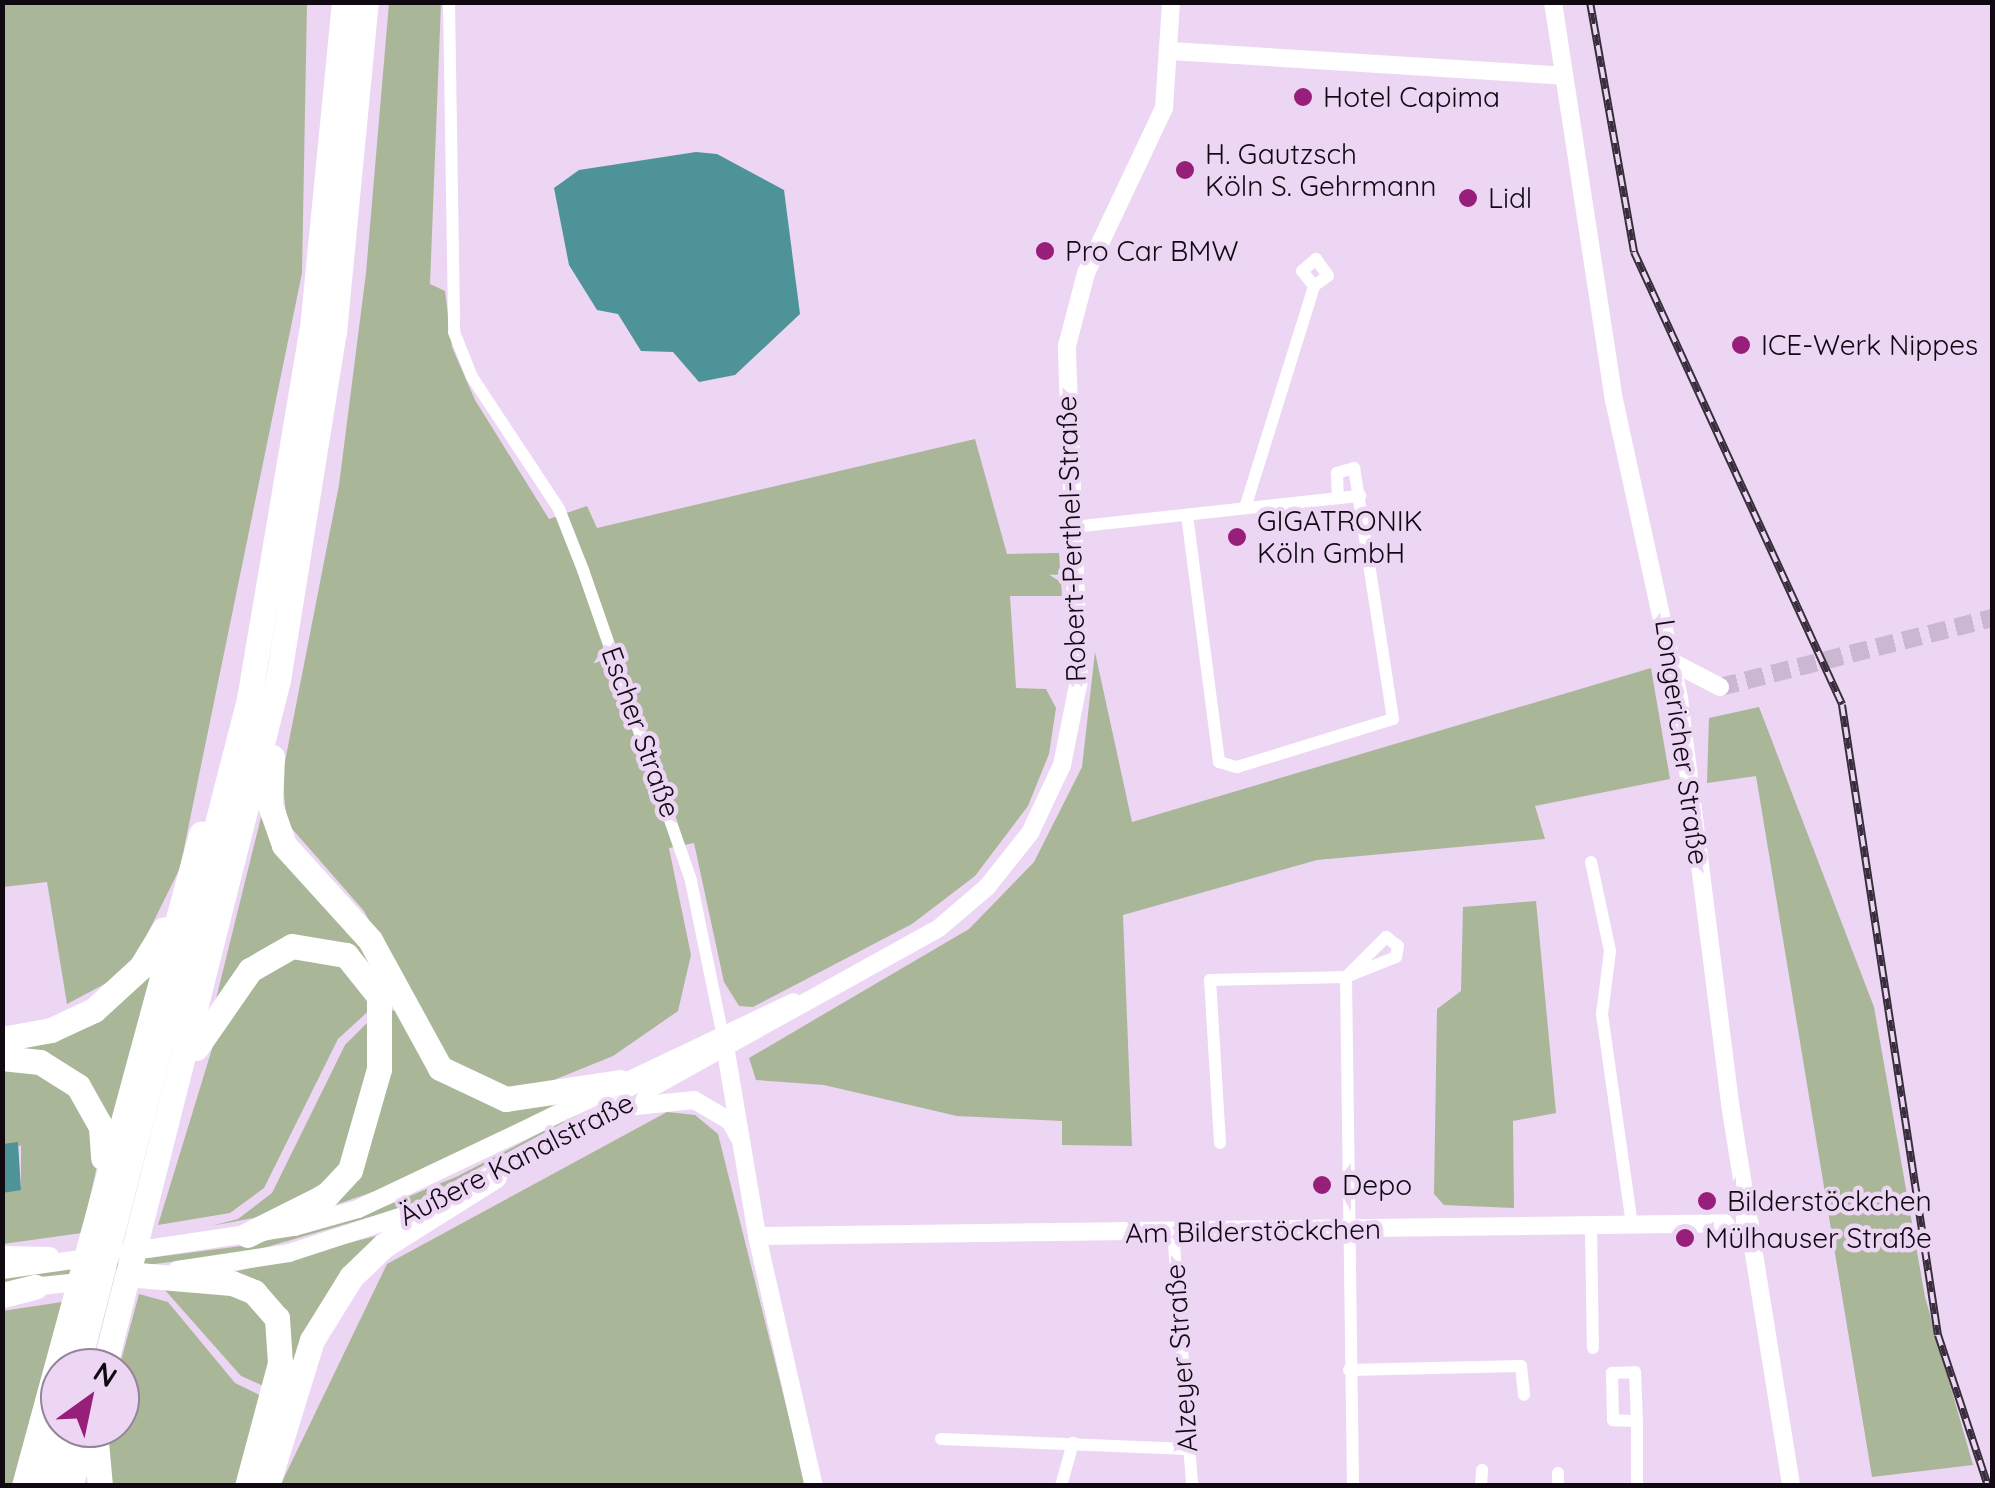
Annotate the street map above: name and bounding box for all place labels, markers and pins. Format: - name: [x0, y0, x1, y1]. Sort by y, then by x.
- place label: Hotel Capima: [1323, 80, 1500, 114]
- marker: Hotel Capima: [1292, 86, 1314, 108]
- place label: H. Gautzsch Köln S. Gehrmann: [1205, 137, 1436, 203]
- marker: H. Gautzsch Köln S. Gehrmann: [1174, 159, 1196, 181]
- place label: Lidl: [1488, 181, 1532, 215]
- marker: Lidl: [1457, 187, 1479, 209]
- place label: Pro Car BMW: [1065, 234, 1239, 268]
- marker: Pro Car BMW: [1034, 240, 1056, 262]
- place label: ICE-Werk Nippes: [1761, 328, 1978, 362]
- marker: ICE-Werk Nippes: [1730, 334, 1752, 356]
- place label: GIGATRONIK Köln GmbH: [1257, 504, 1423, 570]
- marker: GIGATRONIK Köln GmbH: [1226, 526, 1248, 548]
- place label: Depo: [1342, 1168, 1412, 1202]
- marker: Depo: [1311, 1174, 1333, 1196]
- place label: Bilderstöckchen: [1727, 1184, 1932, 1218]
- marker: Bilderstöckchen: [1696, 1190, 1718, 1212]
- place label: Mülhauser Straße: [1705, 1221, 1932, 1255]
- marker: Mülhauser Straße: [1674, 1227, 1696, 1249]

